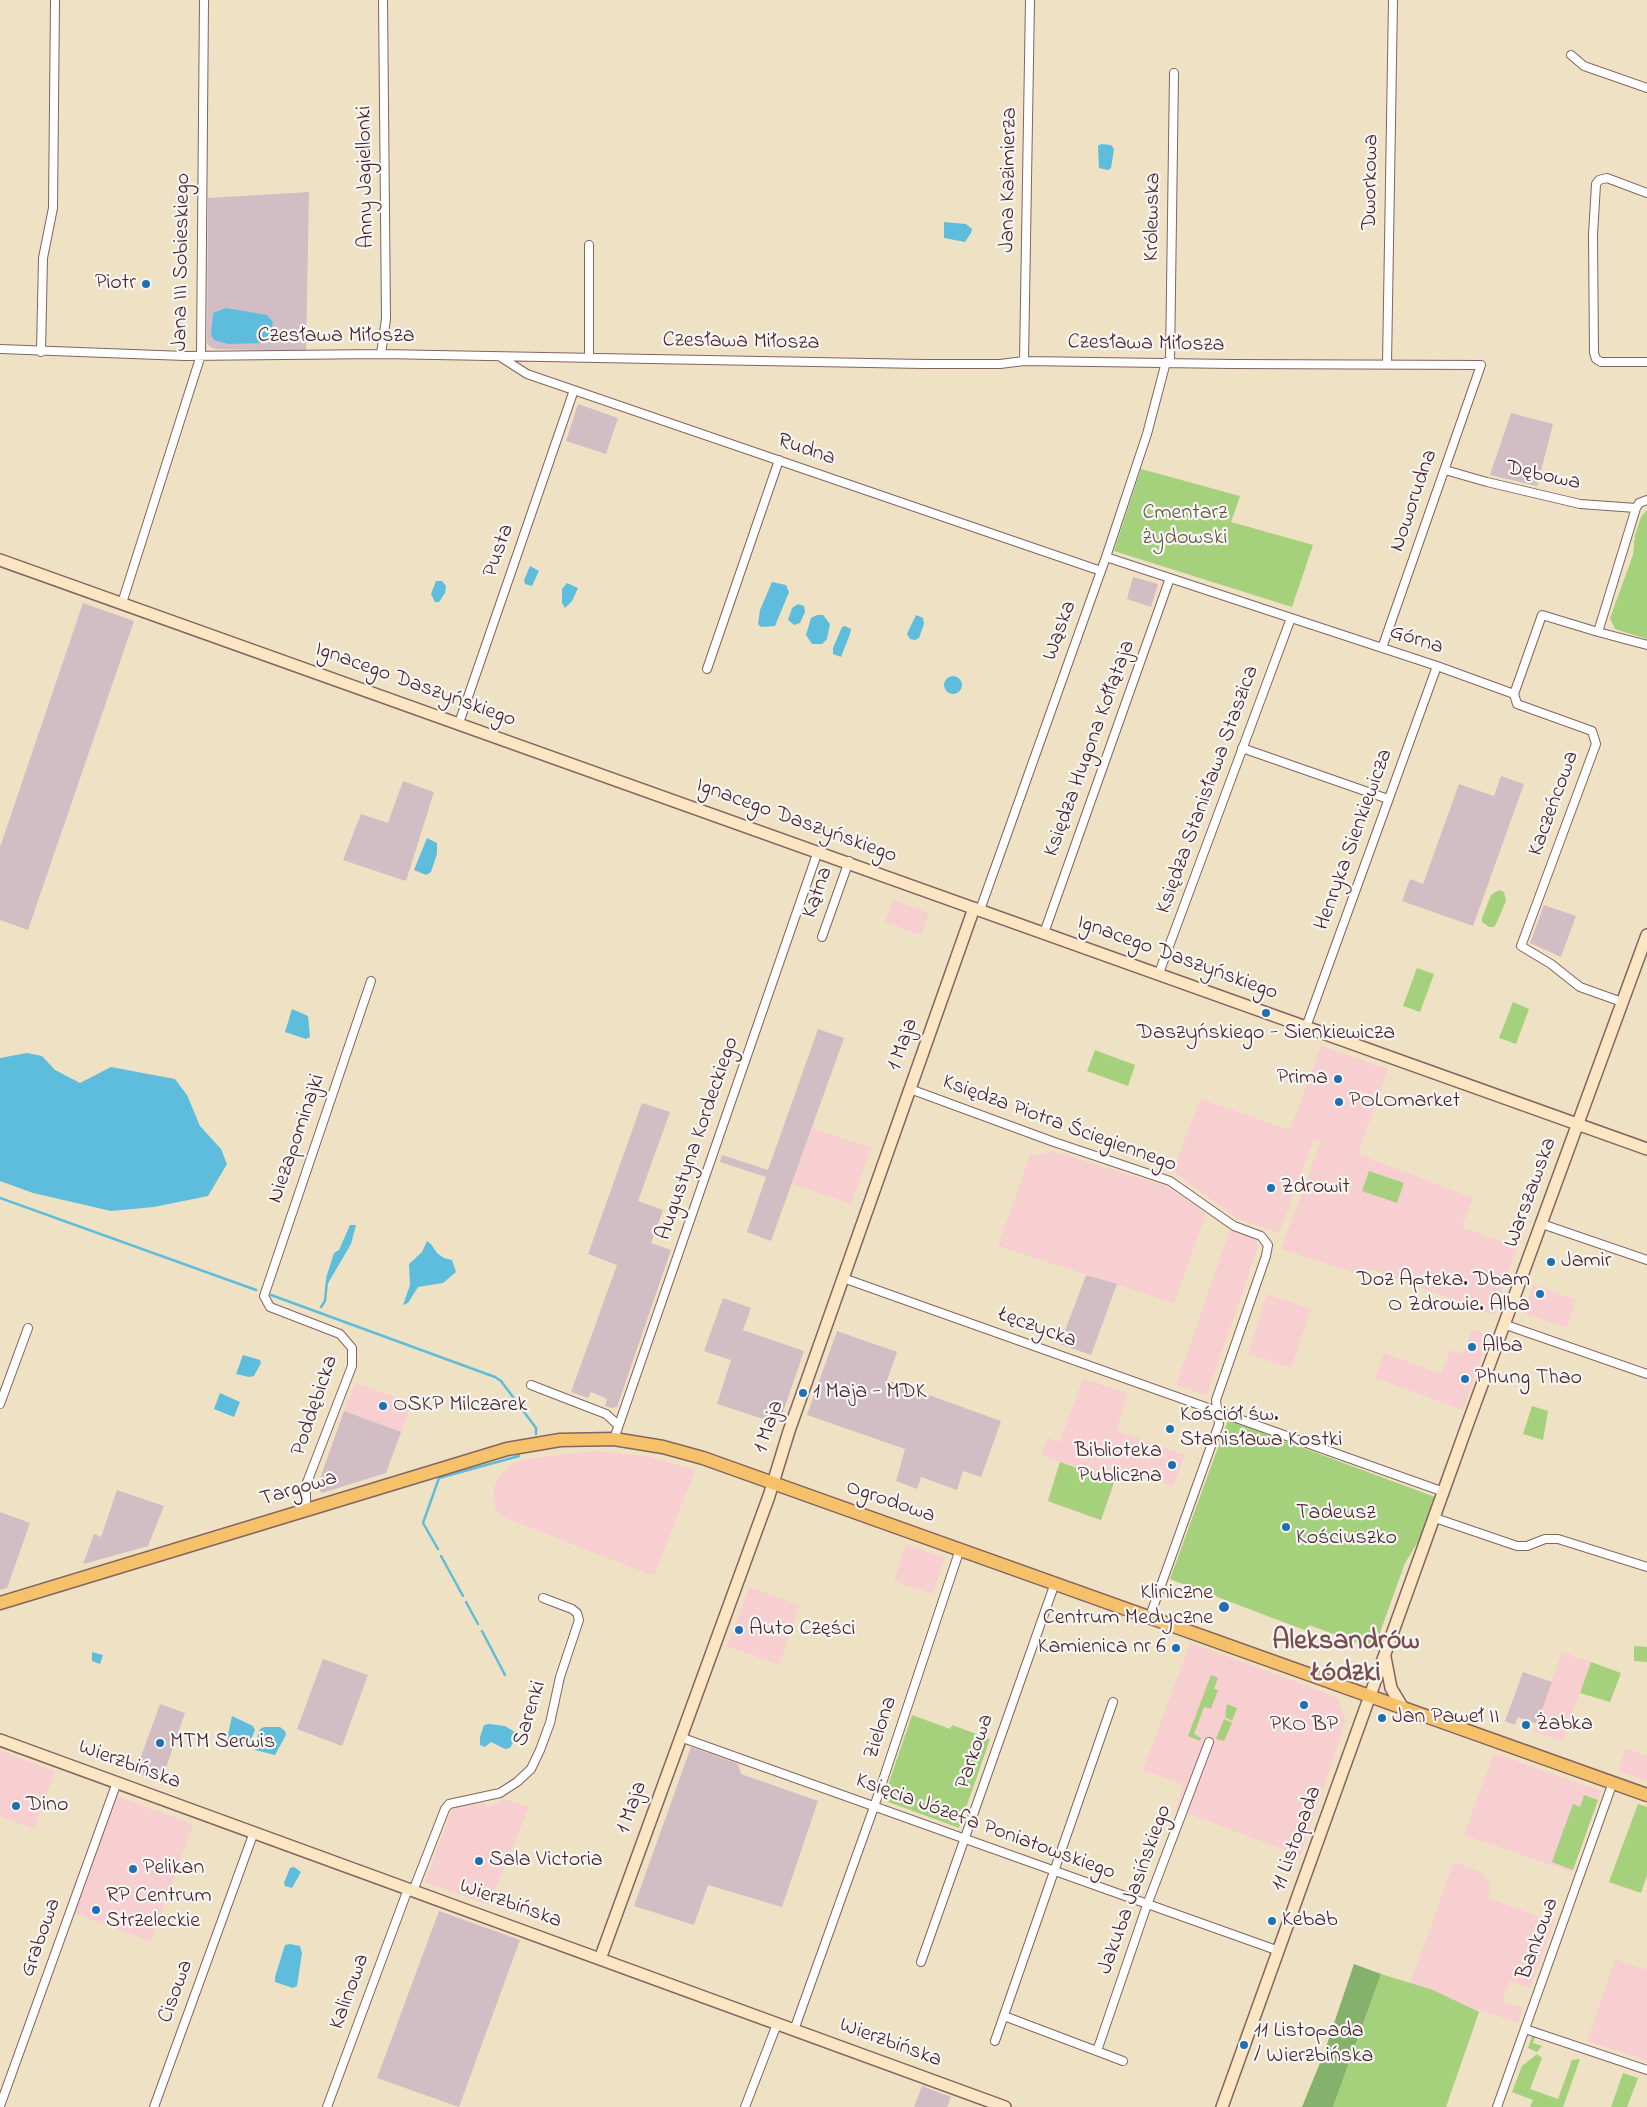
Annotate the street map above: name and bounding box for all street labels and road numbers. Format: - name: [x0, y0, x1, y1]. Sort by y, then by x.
- street label: Anny Jagiellonki: [353, 105, 381, 249]
- street label: Jana Kazimierza: [996, 107, 1024, 253]
- street label: Dworkowa: [1358, 134, 1386, 230]
- street label: Królewska: [1140, 172, 1168, 262]
- street label: Jana III Sobieskiego: [168, 173, 198, 351]
- street label: Czesława Miłosza: [257, 324, 415, 350]
- street label: Czesława Miłosza: [662, 328, 820, 358]
- street label: Czesława Miłosza: [1067, 330, 1225, 360]
- street label: Rudna: [773, 429, 839, 473]
- street label: Noworudna: [1385, 446, 1445, 556]
- street label: Dębowa: [1503, 456, 1583, 498]
- street label: Pusta: [479, 521, 521, 581]
- street label: Wąska: [1038, 598, 1084, 664]
- street label: Górna: [1386, 620, 1446, 662]
- street label: Ignacego Daszyńskiego: [311, 637, 519, 735]
- street label: Księdza Hugona Kołłątaja: [1040, 637, 1142, 861]
- street label: Księdza Stanisława Staszica: [1152, 662, 1266, 918]
- street label: Henryka Sienkiewicza: [1310, 746, 1400, 934]
- street label: Kaczeńcowa: [1524, 748, 1586, 860]
- street label: Ignacego Daszyńskiego: [692, 773, 900, 871]
- street label: Kątna: [798, 864, 840, 922]
- street label: Ignacego Daszyńskiego: [1073, 910, 1281, 1008]
- street label: 1 Maja: [882, 1015, 926, 1075]
- street label: Augustyna Kordeckiego: [652, 1034, 746, 1244]
- street label: Księdza Piotra Ściegiennego: [938, 1070, 1180, 1180]
- street label: Niezapominajki: [264, 1071, 332, 1207]
- street label: Warszawska: [1500, 1134, 1564, 1252]
- street label: Łęczycka: [994, 1303, 1080, 1355]
- street label: Poddębicka: [287, 1352, 345, 1460]
- street label: 1 Maja: [749, 1397, 791, 1457]
- street label: Targowa: [257, 1466, 341, 1514]
- street label: Ogrodowa: [842, 1475, 938, 1531]
- street label: Sarenki: [509, 1678, 553, 1750]
- street label: Zielona: [860, 1693, 904, 1763]
- street label: Parkowa: [951, 1711, 1001, 1793]
- street label: Wierzbińska: [74, 1735, 184, 1797]
- street label: Księcia Józefa Poniatowskiego: [852, 1769, 1118, 1887]
- street label: 1 Maja: [611, 1778, 655, 1838]
- street label: 11 Listopada: [1267, 1783, 1329, 1895]
- street label: Jakuba Jasińskiego: [1093, 1802, 1179, 1978]
- street label: Wierzbińska: [455, 1874, 565, 1936]
- street label: Grabowa: [16, 1895, 68, 1981]
- street label: Bankowa: [1512, 1895, 1566, 1983]
- street label: Kalinowa: [325, 1950, 377, 2034]
- street label: Cisowa: [153, 1957, 201, 2027]
- street label: Wierzbińska: [835, 2013, 945, 2075]

